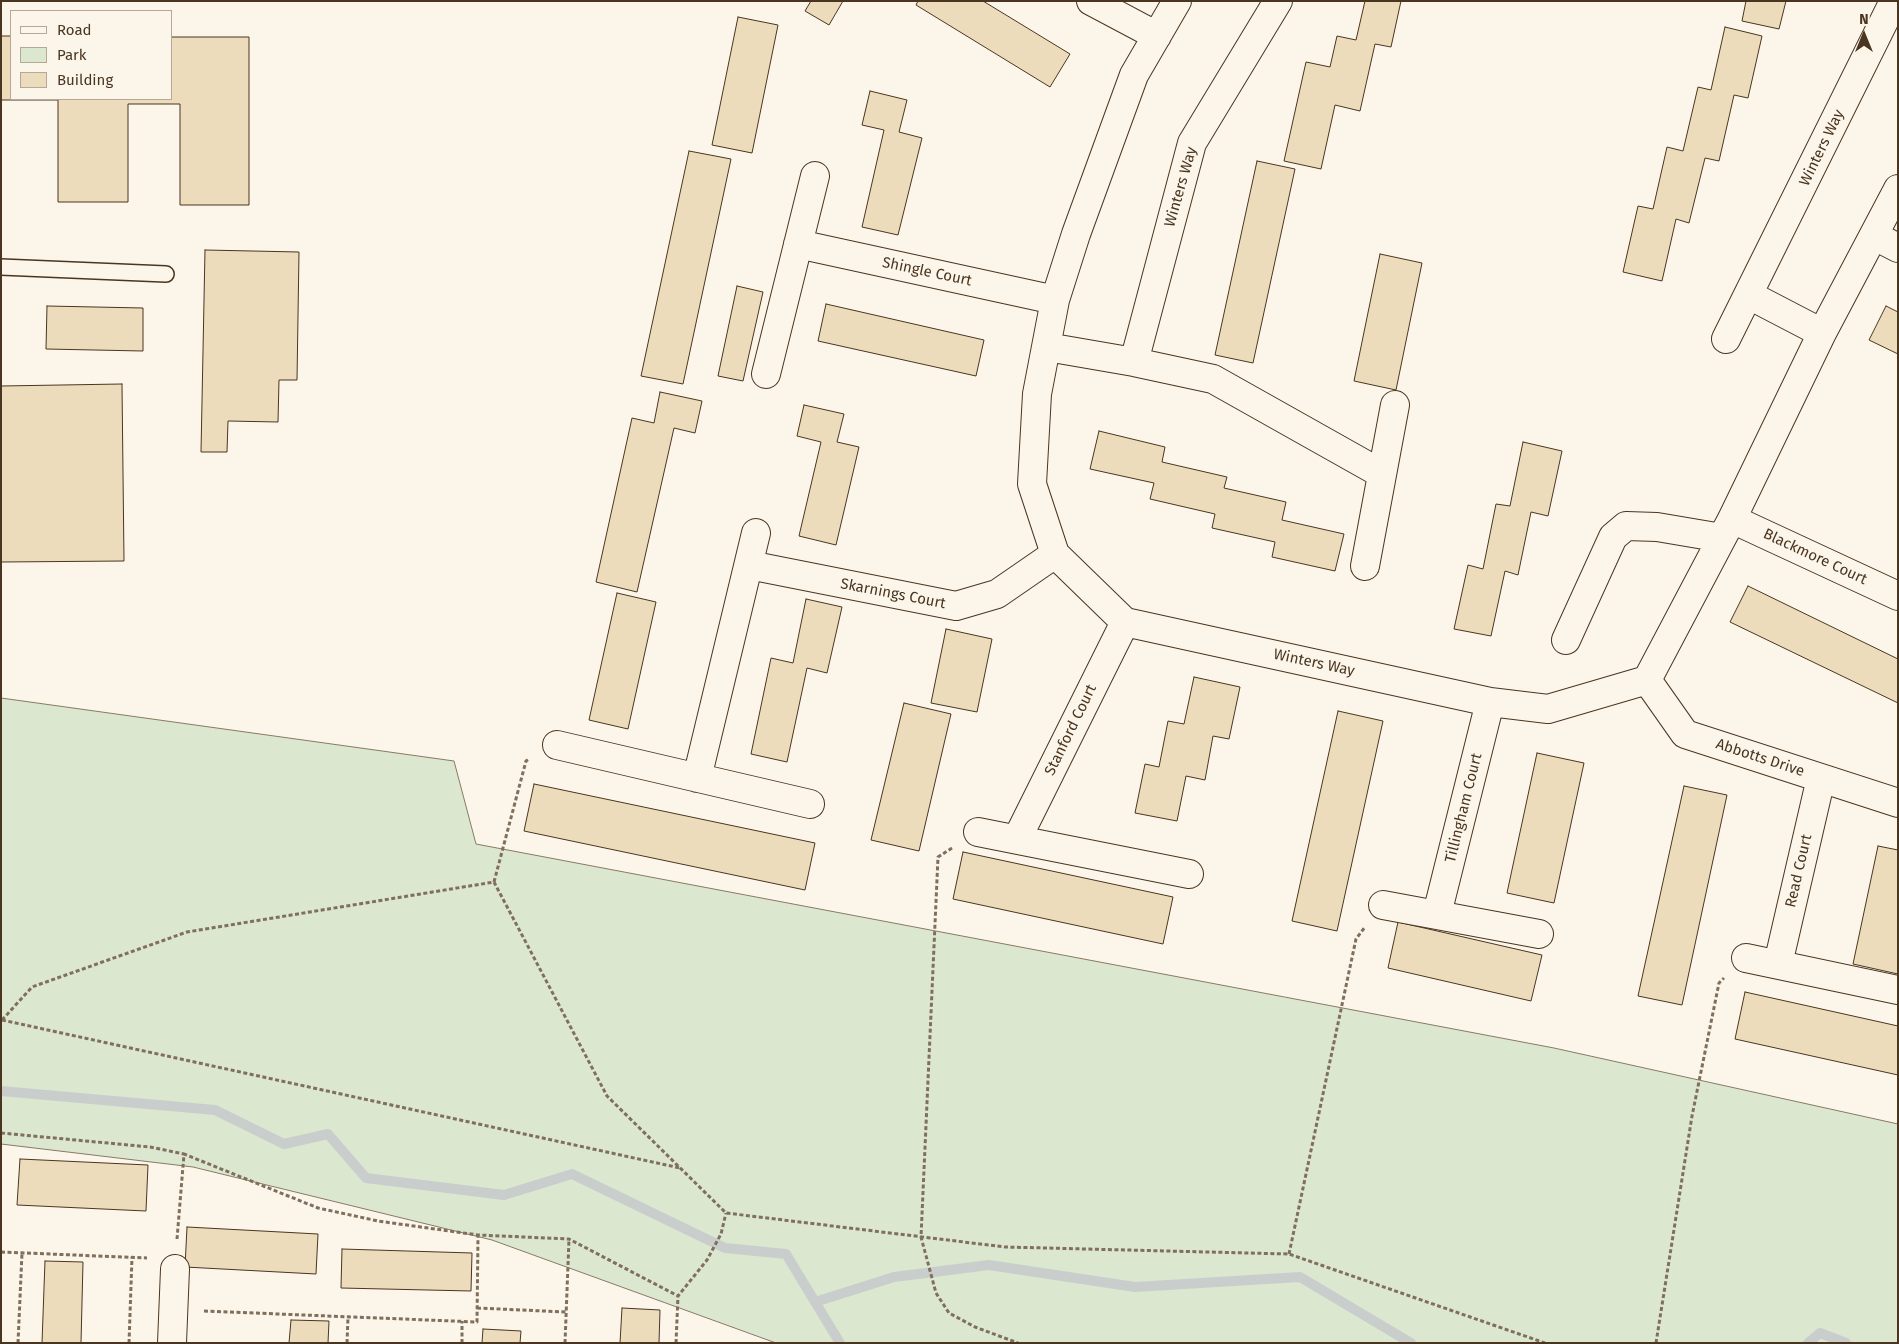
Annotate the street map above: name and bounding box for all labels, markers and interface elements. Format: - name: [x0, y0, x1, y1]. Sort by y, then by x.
- legend: [10, 10, 172, 100]
- north arrow: [1839, 10, 1889, 60]
- text: N: [1859, 11, 1869, 28]
- text: Road: [57, 21, 92, 39]
- text: Park: [57, 46, 87, 64]
- text: Building: [57, 71, 113, 89]
- street label: Winters Way: [1796, 107, 1848, 189]
- street label: Winters Way: [1161, 145, 1201, 229]
- street label: Shingle Court: [881, 254, 973, 290]
- street label: Blackmore Court: [1760, 525, 1870, 589]
- street label: Skarnings Court: [839, 575, 947, 613]
- street label: Winters Way: [1272, 646, 1356, 680]
- street label: Stanford Court: [1041, 681, 1101, 779]
- street label: Abbotts Drive: [1713, 735, 1807, 781]
- street label: Tillingham Court: [1442, 751, 1486, 865]
- street label: Read Court: [1782, 833, 1816, 909]

